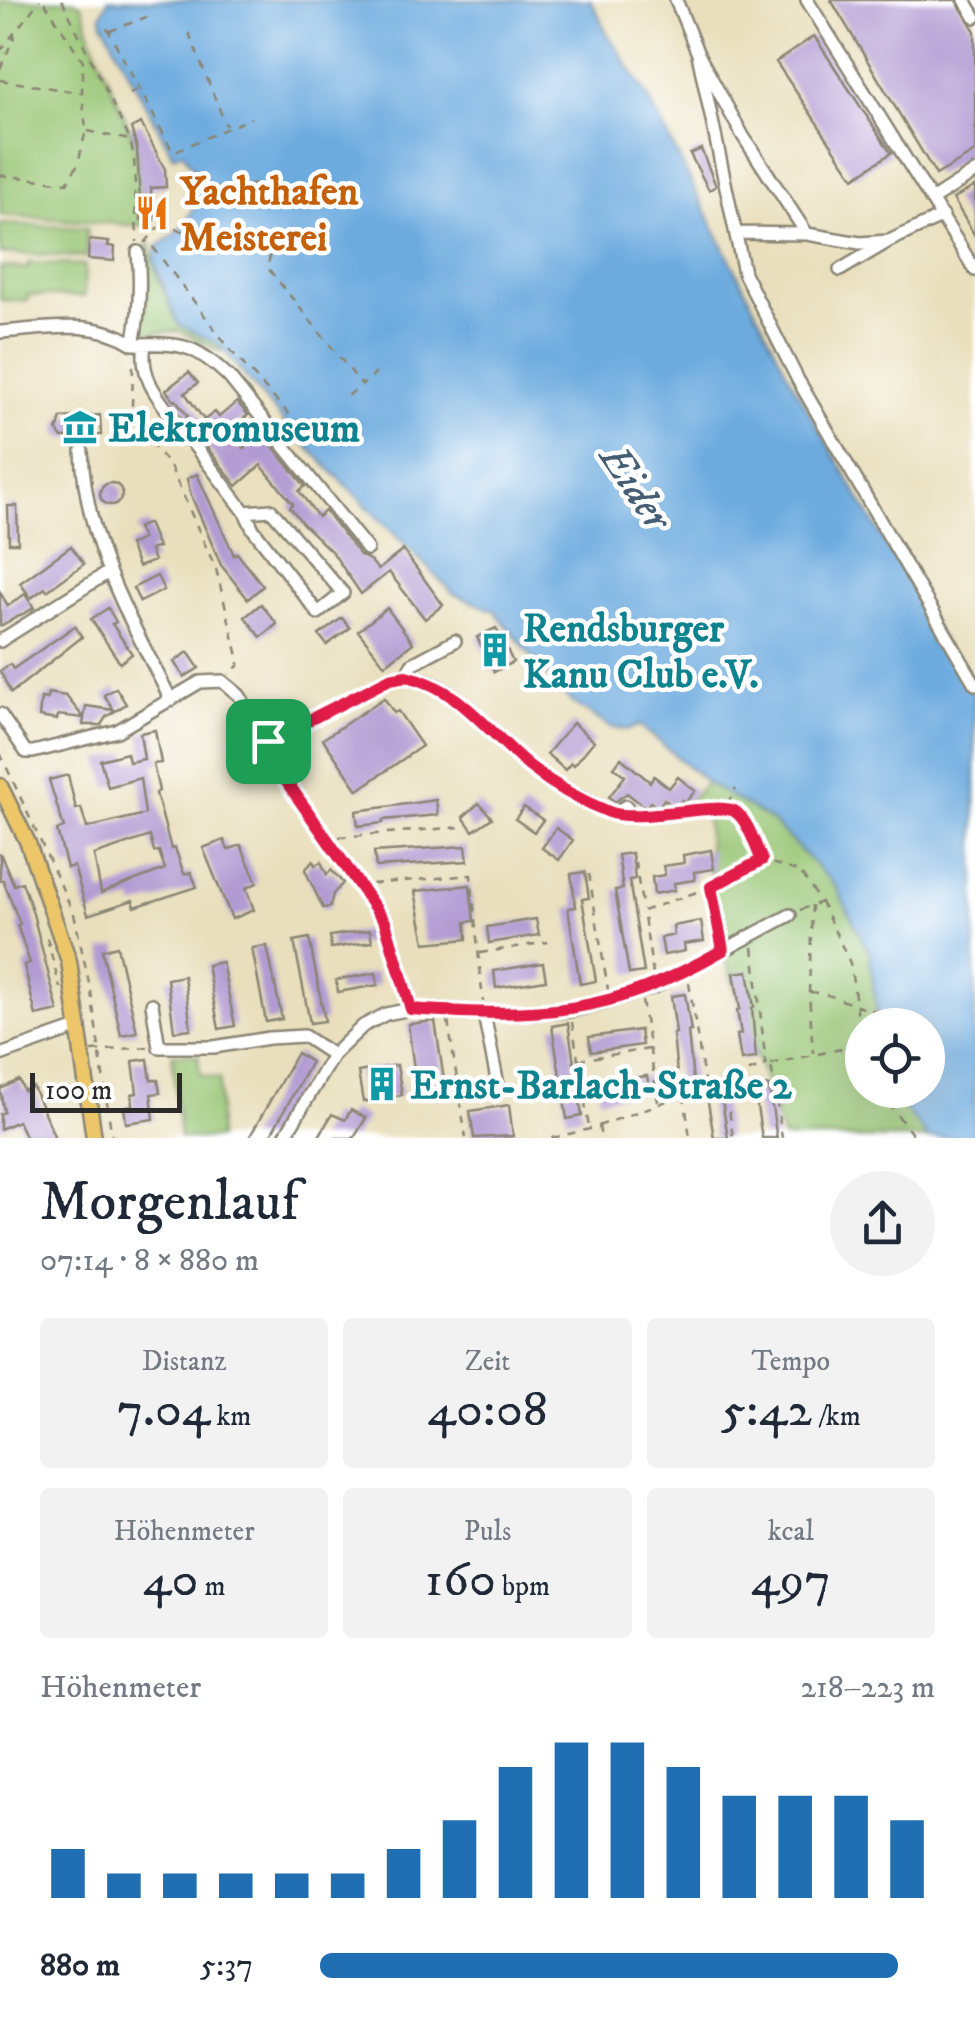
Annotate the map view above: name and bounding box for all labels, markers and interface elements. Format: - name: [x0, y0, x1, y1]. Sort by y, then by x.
- place label: Yachthafen Meisterei: [179, 168, 359, 264]
- restaurant icon: Yachthafen Meisterei: [133, 194, 171, 232]
- place label: Elektromuseum: [108, 405, 360, 455]
- museum icon: Elektromuseum: [61, 408, 99, 446]
- water label: Eider: [586, 433, 684, 543]
- place label: Rendsburger Kanu Club e.V.: [523, 605, 759, 701]
- building icon: Rendsburger Kanu Club e.V.: [476, 631, 514, 669]
- pin: [226, 699, 311, 784]
- icon: arrive: [241, 714, 296, 769]
- map controls: [845, 1008, 945, 1108]
- button: locate: [845, 1008, 945, 1108]
- place label: Ernst-Barlach-Straße 2: [410, 1062, 792, 1112]
- building icon: Ernst-Barlach-Straße 2: [363, 1065, 401, 1103]
- scale bar: [30, 1068, 182, 1112]
- text: 100 m: [45, 1073, 112, 1108]
- text: Morgenlauf: [40, 1169, 299, 1238]
- button: share: [830, 1171, 935, 1276]
- text: 07:14 · 8 × 880 m: [40, 1241, 259, 1281]
- text: Distanz: [142, 1344, 227, 1379]
- text: Zeit: [465, 1344, 510, 1379]
- text: Tempo: [751, 1344, 830, 1379]
- text: 7.04: [117, 1379, 210, 1442]
- text: 40:08: [427, 1379, 548, 1442]
- text: 5:42: [721, 1379, 812, 1442]
- text: km: [210, 1399, 251, 1434]
- text: /km: [812, 1399, 861, 1434]
- text: Höhenmeter: [114, 1514, 255, 1549]
- text: Puls: [464, 1514, 511, 1549]
- text: kcal: [768, 1514, 814, 1549]
- text: 40: [143, 1549, 198, 1612]
- text: 160: [425, 1549, 496, 1612]
- text: 497: [751, 1549, 831, 1612]
- text: m: [198, 1569, 226, 1604]
- text: bpm: [496, 1569, 550, 1604]
- text: Höhenmeter: [40, 1668, 201, 1708]
- text: 218–223 m: [800, 1668, 935, 1708]
- text: 880 m: [40, 1946, 120, 1986]
- text: 5:37: [200, 1946, 253, 1986]

